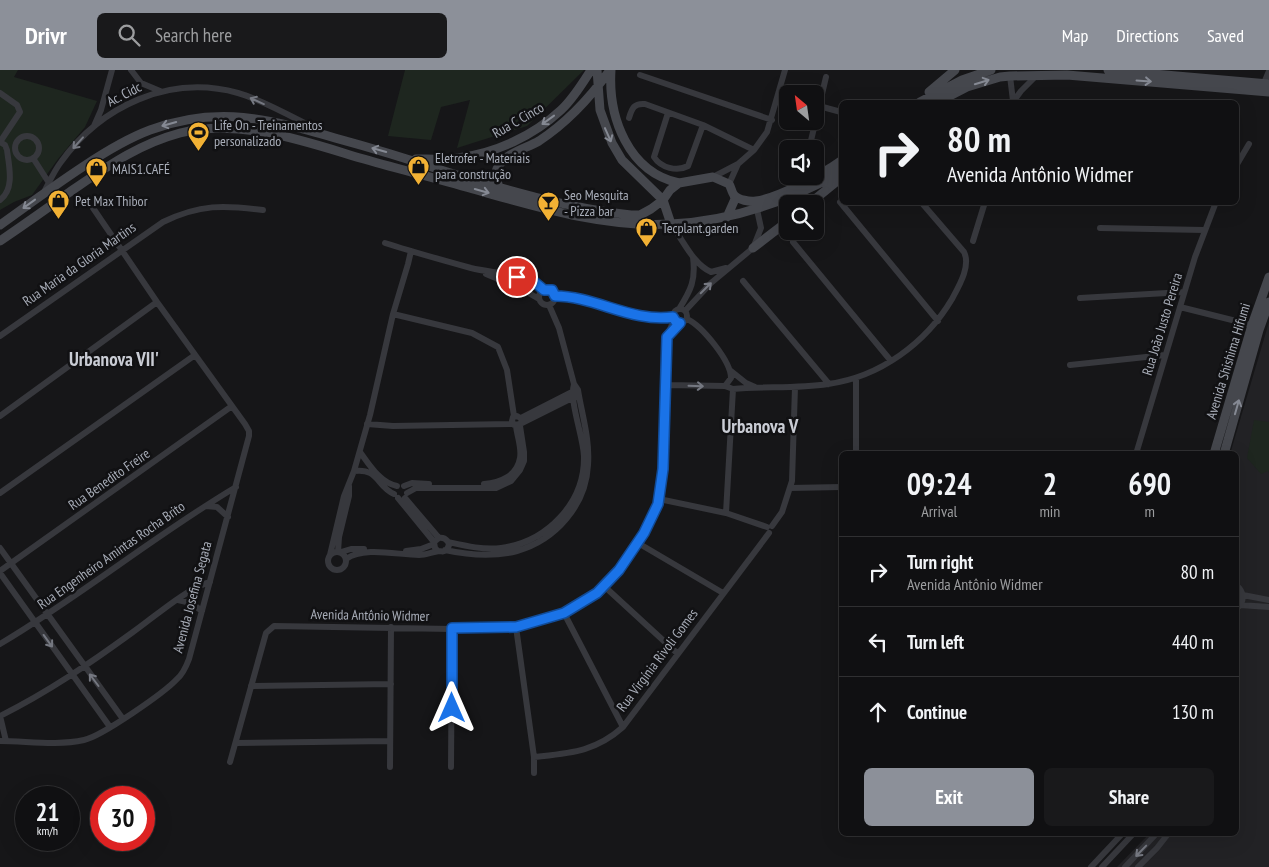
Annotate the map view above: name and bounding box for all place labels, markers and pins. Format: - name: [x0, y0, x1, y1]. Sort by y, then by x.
- place label: Life On - Treinamentos personalizado: [214, 116, 323, 150]
- sports icon: Life On - Treinamentos personalizado: [186, 121, 210, 152]
- place label: Eletrofer - Materiais para construção: [435, 149, 530, 183]
- shop icon: Eletrofer - Materiais para construção: [407, 154, 431, 185]
- shop icon: MAIS1.CAFÉ: [84, 157, 108, 188]
- place label: MAIS1.CAFÉ: [112, 160, 170, 178]
- place label: Seo Mesquita - Pizza bar: [564, 186, 629, 220]
- shop icon: Pet Max Thibor: [47, 189, 71, 220]
- bar icon: Seo Mesquita - Pizza bar: [536, 191, 560, 222]
- place label: Pet Max Thibor: [75, 192, 148, 210]
- shop icon: Tecplant.garden: [634, 216, 658, 247]
- place label: Tecplant.garden: [662, 219, 738, 237]
- pin: [496, 256, 538, 298]

